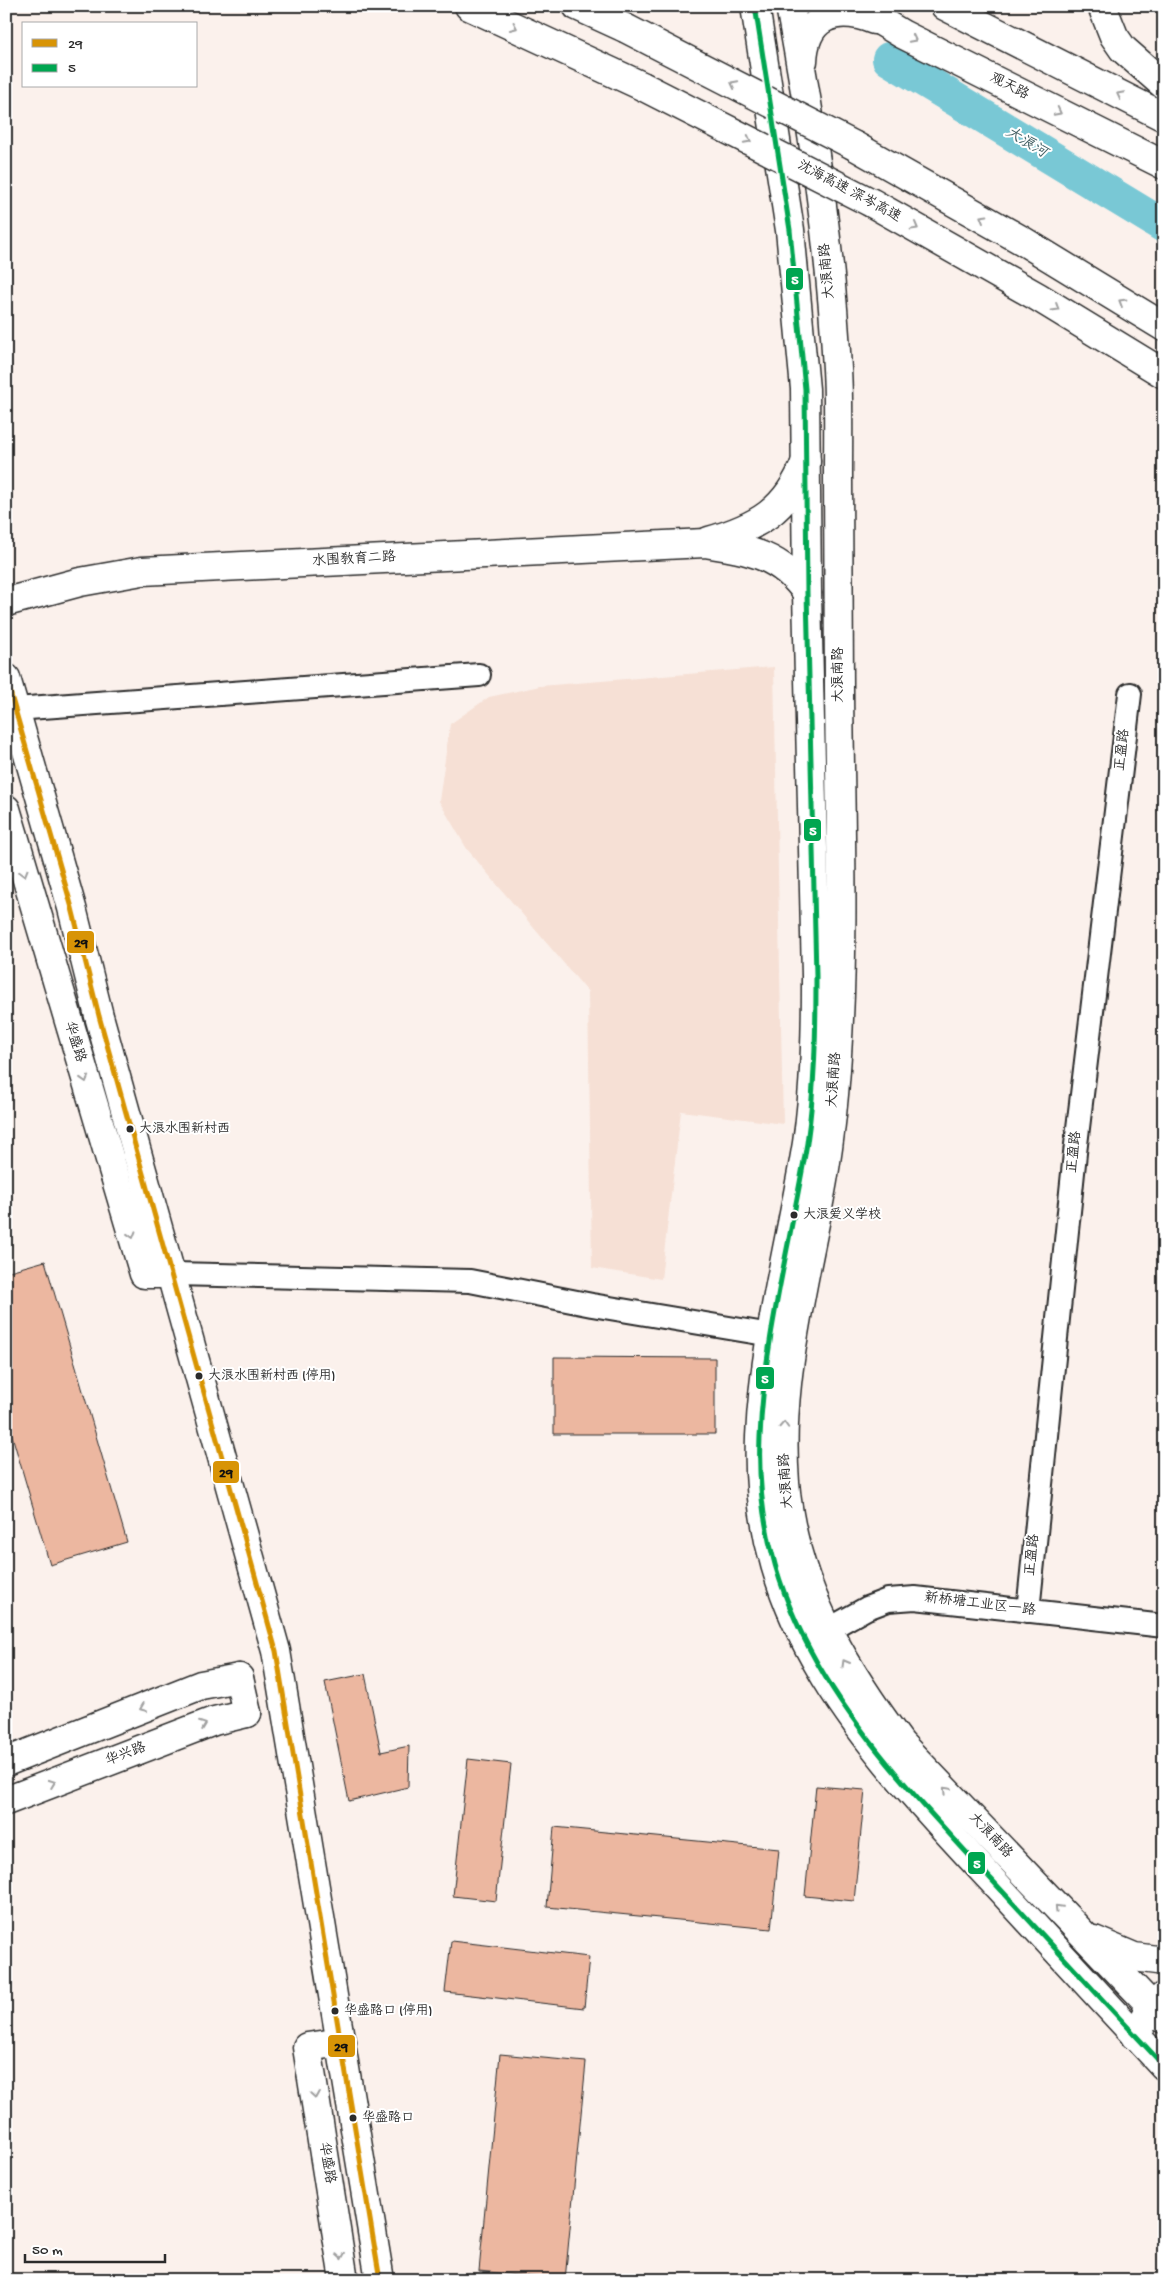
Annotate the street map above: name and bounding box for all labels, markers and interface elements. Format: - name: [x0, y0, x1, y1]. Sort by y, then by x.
- one-way arrow: [509, 20, 518, 31]
- legend: [22, 22, 198, 88]
- one-way arrow: [907, 33, 916, 43]
- text: 29: [68, 36, 83, 54]
- text: 5: [68, 60, 76, 78]
- street label: 观天路: [986, 69, 1032, 104]
- one-way arrow: [730, 80, 739, 90]
- one-way arrow: [1116, 91, 1125, 101]
- one-way arrow: [1053, 106, 1062, 116]
- water label: 大浪河: [1002, 124, 1052, 164]
- one-way arrow: [743, 134, 752, 144]
- street label: 沈海高速 深岑高速: [794, 157, 904, 227]
- one-way arrow: [979, 215, 988, 225]
- one-way arrow: [909, 221, 918, 231]
- street label: 大浪南路: [816, 242, 839, 300]
- line badge: 5: [785, 267, 804, 291]
- text: 5: [791, 273, 799, 290]
- one-way arrow: [1119, 298, 1128, 308]
- one-way arrow: [1050, 301, 1059, 311]
- street label: 水围教育二路: [312, 548, 396, 571]
- street label: 大浪南路: [830, 647, 848, 703]
- street label: 正盈路: [1111, 728, 1134, 772]
- line badge: 5: [803, 818, 822, 842]
- text: 5: [809, 824, 817, 841]
- one-way arrow: [18, 868, 29, 877]
- line badge: 29: [66, 930, 95, 954]
- text: 29: [74, 936, 88, 953]
- street label: 华盛路: [60, 1019, 89, 1065]
- street label: 大浪南路: [824, 1051, 845, 1109]
- one-way arrow: [80, 1074, 90, 1083]
- place label: 大浪水围新村西: [139, 1120, 230, 1137]
- marker: 大浪水围新村西: [125, 1124, 135, 1134]
- street label: 正盈路: [1063, 1130, 1086, 1174]
- place label: 大浪爱义学校: [803, 1206, 881, 1223]
- marker: 大浪爱义学校: [789, 1210, 799, 1220]
- one-way arrow: [126, 1230, 136, 1238]
- line badge: 5: [755, 1366, 775, 1390]
- place label: 大浪水围新村西 (停用): [208, 1367, 335, 1384]
- marker: 大浪水围新村西 (停用): [194, 1371, 204, 1381]
- text: 5: [761, 1372, 769, 1389]
- one-way arrow: [779, 1421, 790, 1429]
- street label: 大浪南路: [776, 1452, 797, 1510]
- line badge: 29: [212, 1460, 240, 1484]
- text: 29: [219, 1466, 233, 1483]
- street label: 正盈路: [1021, 1533, 1044, 1577]
- street label: 新桥塘工业区一路: [923, 1589, 1037, 1620]
- one-way arrow: [841, 1660, 851, 1669]
- one-way arrow: [139, 1702, 148, 1713]
- one-way arrow: [198, 1721, 207, 1731]
- street label: 华兴路: [103, 1739, 149, 1770]
- one-way arrow: [47, 1779, 56, 1790]
- one-way arrow: [943, 1786, 952, 1795]
- street label: 大浪南路: [965, 1809, 1016, 1862]
- line badge: 5: [967, 1851, 986, 1875]
- text: 5: [973, 1857, 981, 1874]
- one-way arrow: [1055, 1904, 1064, 1913]
- place label: 华盛路口 (停用): [344, 2003, 432, 2019]
- marker: 华盛路口 (停用): [330, 2006, 340, 2016]
- line badge: 29: [327, 2034, 356, 2058]
- text: 29: [334, 2040, 348, 2057]
- one-way arrow: [309, 2091, 319, 2100]
- place label: 华盛路口: [362, 2110, 414, 2126]
- marker: 华盛路口: [348, 2113, 358, 2123]
- street label: 华盛路: [314, 2141, 339, 2185]
- scale bar: [25, 2231, 165, 2263]
- text: 50 m: [32, 2242, 63, 2260]
- one-way arrow: [335, 2251, 345, 2260]

